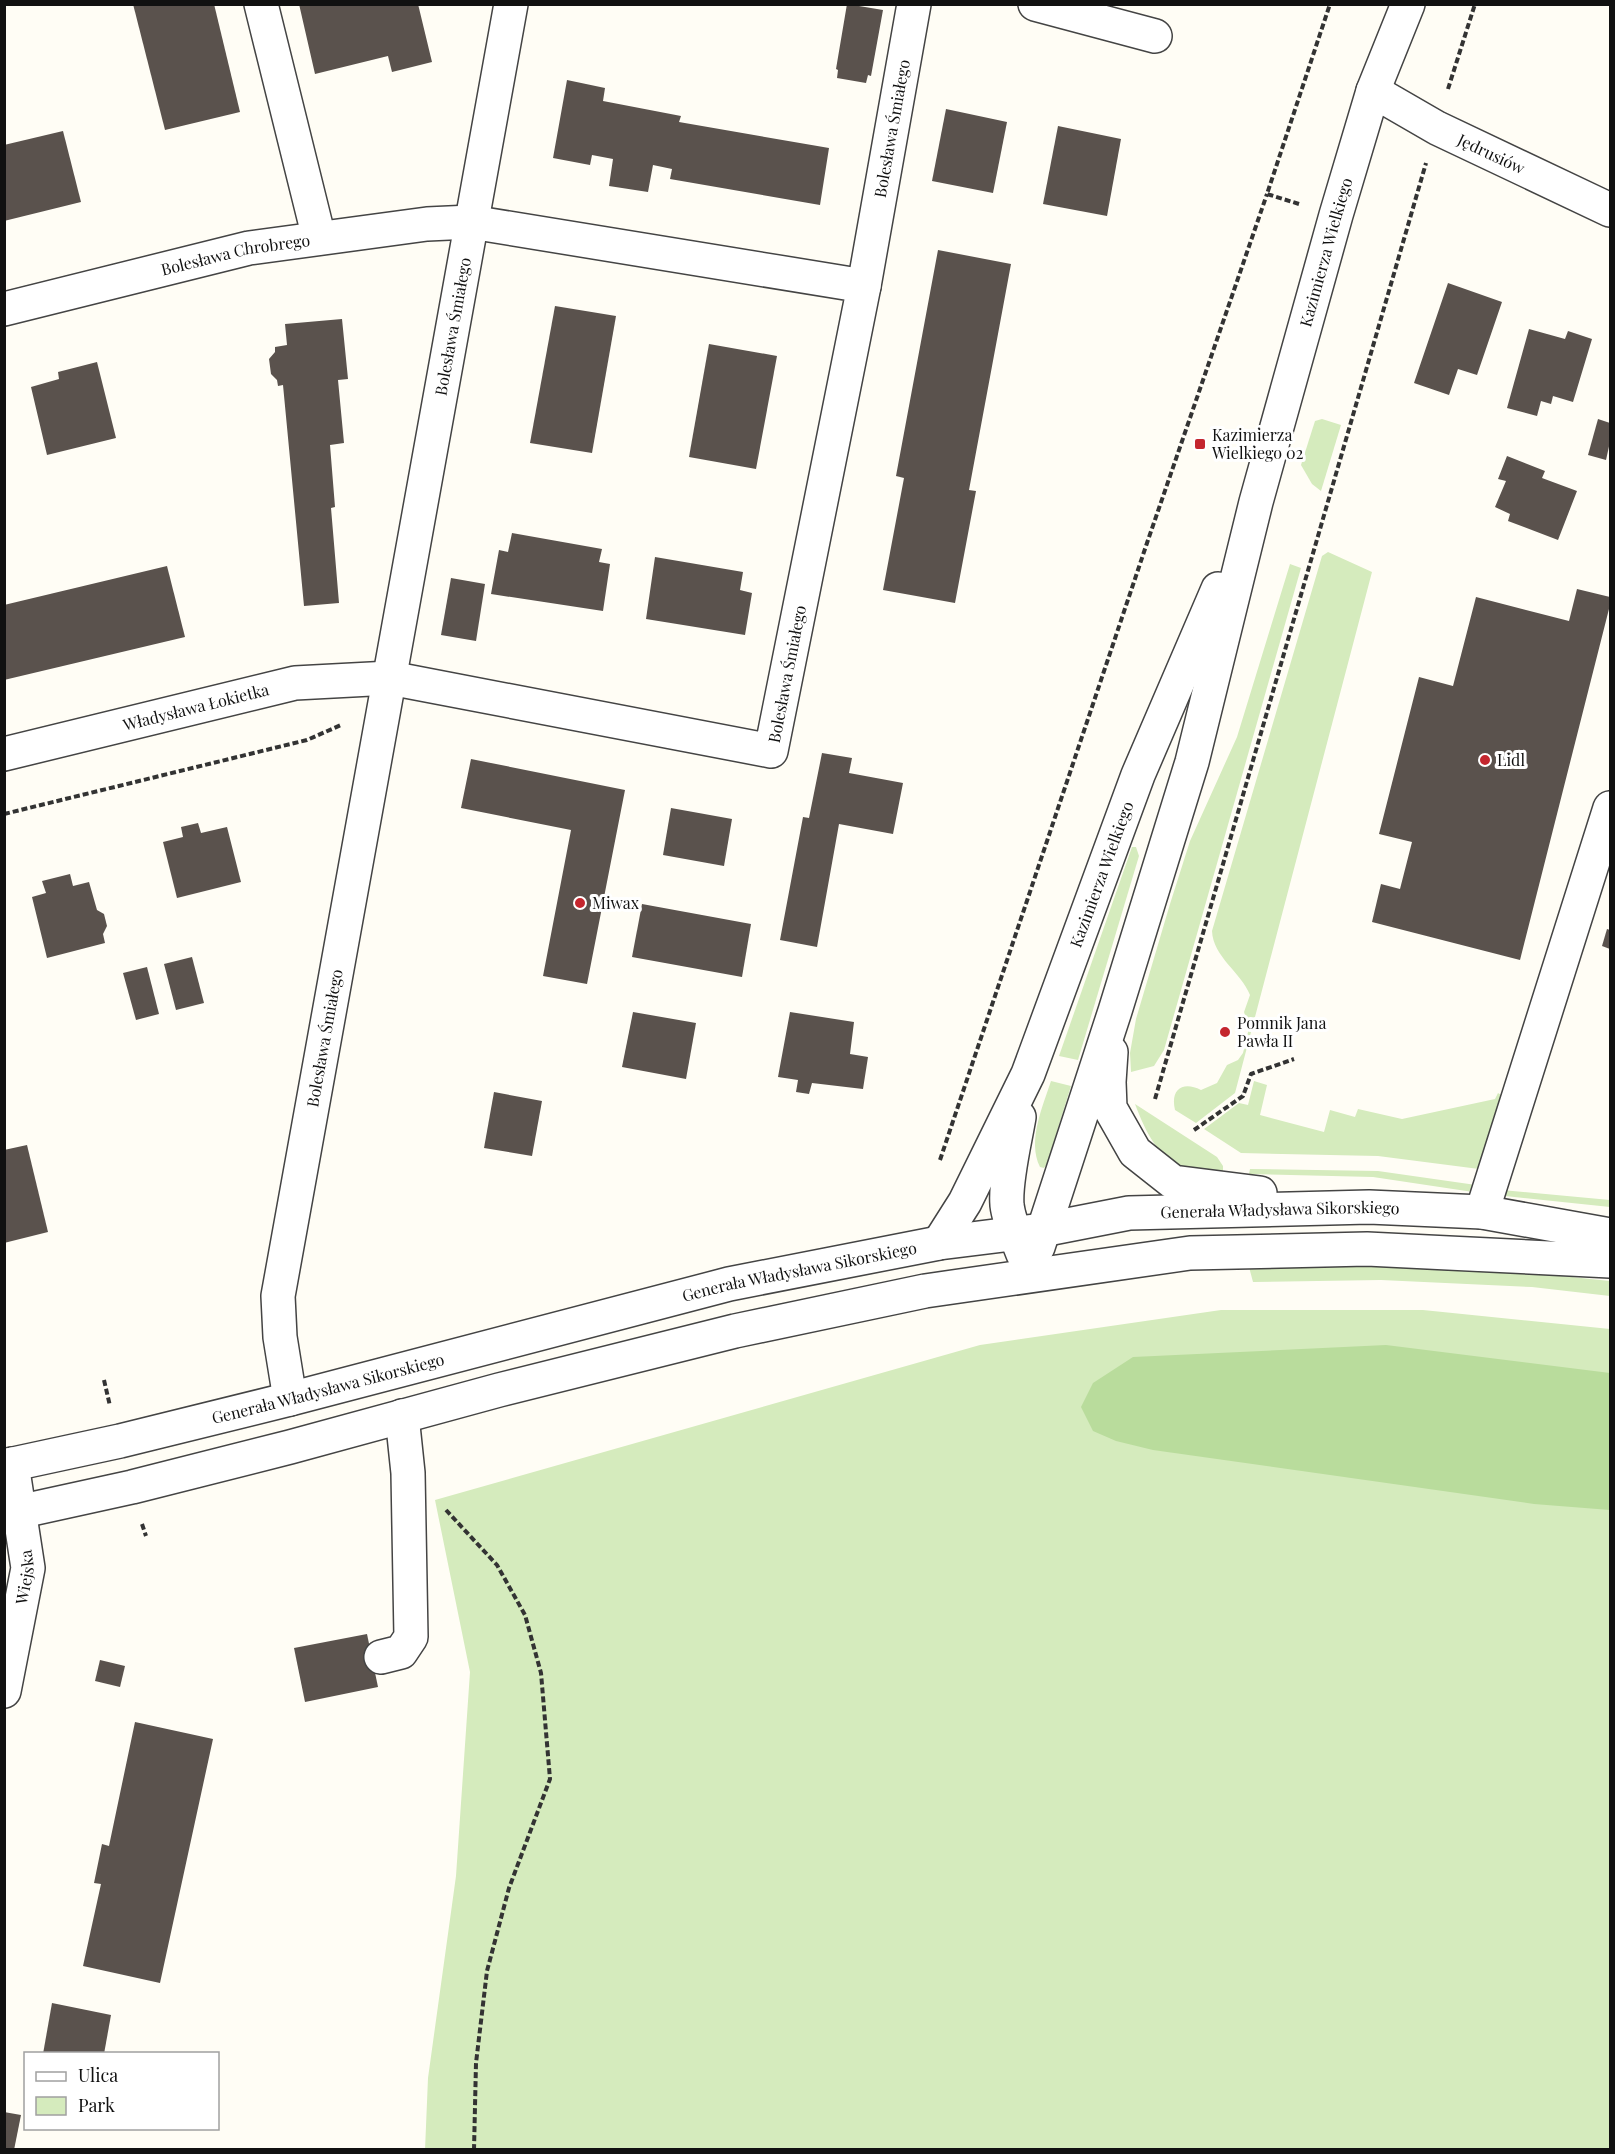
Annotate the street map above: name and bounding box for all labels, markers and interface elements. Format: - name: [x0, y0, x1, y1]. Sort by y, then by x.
- street label: Bolesława Śmiałego: [869, 57, 914, 199]
- street label: Jędrusiów: [1454, 128, 1529, 178]
- street label: Kazimierza Wielkiego: [1294, 175, 1357, 329]
- street label: Bolesława Chrobrego: [159, 229, 311, 280]
- street label: Bolesława Śmiałego: [430, 255, 475, 397]
- place label: Kazimierza Wielkiego 02: [1211, 424, 1303, 463]
- marker: Kazimierza Wielkiego 02: [1193, 437, 1207, 451]
- street label: Bolesława Śmiałego: [763, 603, 810, 745]
- street label: Władysława Łokietka: [120, 678, 271, 735]
- place label: Lidl: [1497, 749, 1525, 770]
- marker: Lidl: [1478, 753, 1492, 767]
- street label: Kazimierza Wielkiego: [1065, 798, 1138, 950]
- place label: Miwax: [592, 892, 640, 913]
- marker: Miwax: [573, 896, 587, 910]
- street label: Bolesława Śmiałego: [301, 967, 347, 1109]
- place label: Pomnik Jana Pawła II: [1237, 1012, 1326, 1051]
- marker: Pomnik Jana Pawła II: [1218, 1025, 1232, 1039]
- street label: Generała Władysława Sikorskiego: [1160, 1196, 1400, 1222]
- street label: Generała Władysława Sikorskiego: [680, 1237, 919, 1306]
- street label: Generała Władysława Sikorskiego: [209, 1348, 446, 1428]
- street label: Wiejska: [10, 1548, 38, 1607]
- legend: [24, 2052, 219, 2130]
- text: Ulica: [78, 2063, 118, 2087]
- text: Park: [78, 2093, 115, 2117]

